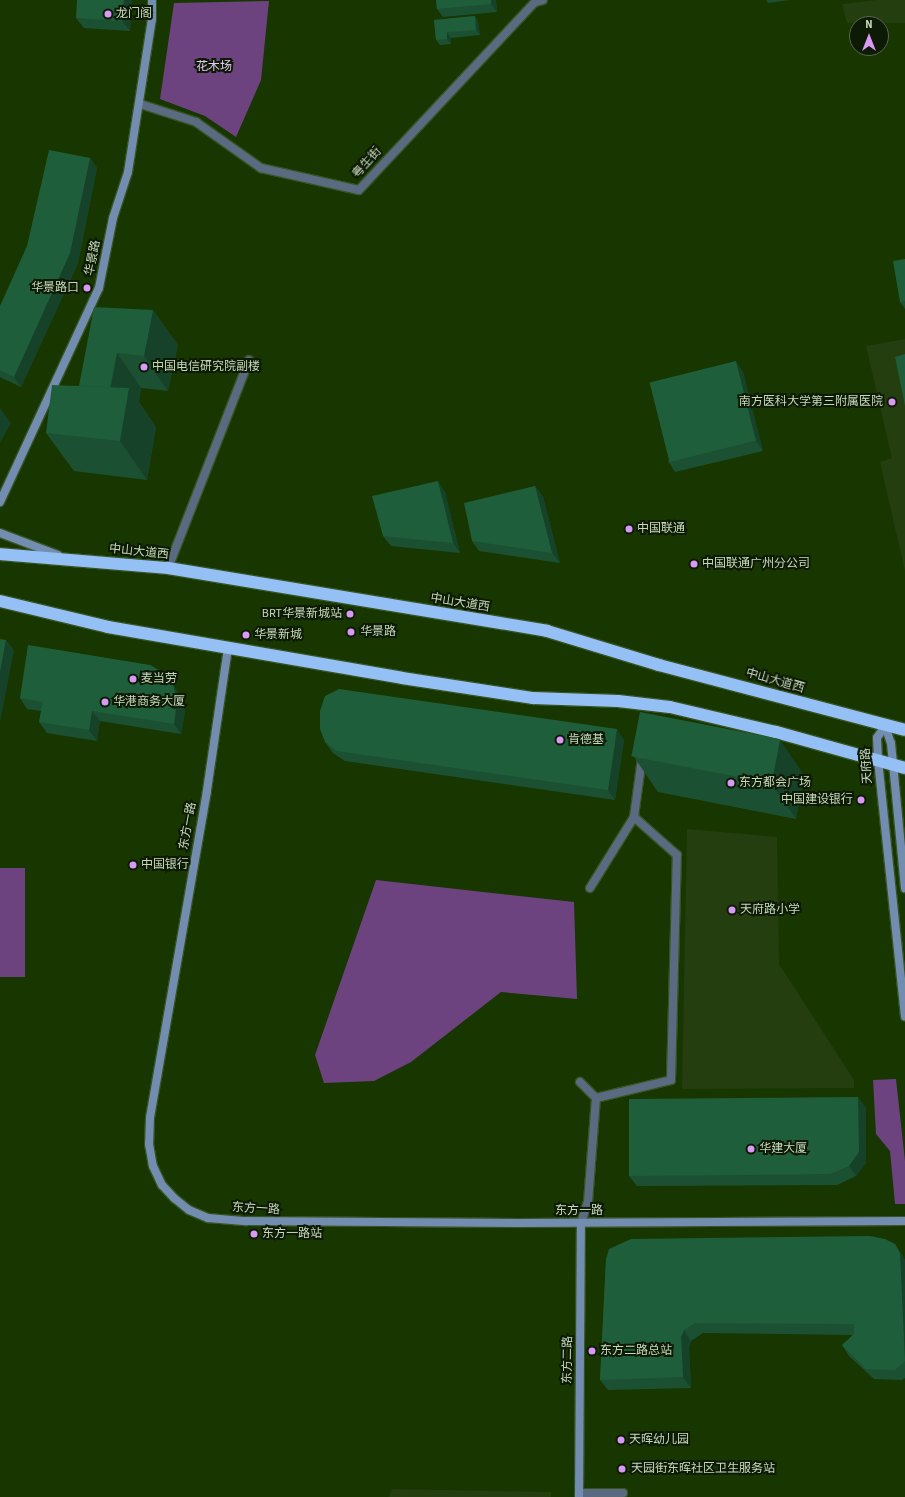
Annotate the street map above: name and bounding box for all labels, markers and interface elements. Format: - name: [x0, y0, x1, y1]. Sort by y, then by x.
- place label: 龙门阁: [116, 7, 152, 21]
- marker: 龙门阁: [103, 9, 113, 19]
- north arrow: [849, 16, 889, 56]
- text: N: [865, 17, 873, 32]
- park label: 花木场: [196, 60, 232, 74]
- street label: 粤生街: [350, 145, 384, 181]
- street label: 华景路: [82, 239, 104, 277]
- place label: 华景路口: [31, 281, 79, 295]
- marker: 华景路口: [82, 283, 92, 293]
- place label: 中国电信研究院副楼: [152, 360, 260, 374]
- marker: 中国电信研究院副楼: [139, 362, 149, 372]
- place label: 南方医科大学第三附属医院: [739, 395, 883, 409]
- marker: 南方医科大学第三附属医院: [886, 396, 898, 408]
- place label: 中国联通: [637, 522, 685, 536]
- marker: 中国联通: [624, 524, 634, 534]
- street label: 中山大道西: [108, 542, 170, 562]
- place label: 中国联通广州分公司: [702, 557, 810, 571]
- marker: 中国联通广州分公司: [689, 559, 699, 569]
- street label: 中山大道西: [429, 591, 491, 615]
- place label: BRT华景新城站: [262, 607, 342, 621]
- marker: BRT华景新城站: [345, 609, 355, 619]
- place label: 华景路: [360, 625, 396, 639]
- marker: 华景路: [345, 626, 357, 638]
- place label: 华景新城: [254, 628, 302, 642]
- marker: 华景新城: [241, 630, 251, 640]
- street label: 中山大道西: [744, 666, 806, 696]
- place label: 麦当劳: [141, 672, 177, 686]
- marker: 麦当劳: [128, 674, 138, 684]
- place label: 华港商务大厦: [113, 695, 185, 709]
- marker: 华港商务大厦: [100, 697, 110, 707]
- place label: 肯德基: [568, 733, 604, 747]
- marker: 肯德基: [555, 735, 565, 745]
- street label: 天府路: [859, 748, 875, 784]
- place label: 东方都会广场: [739, 776, 811, 790]
- marker: 东方都会广场: [726, 778, 736, 788]
- place label: 中国建设银行: [781, 793, 853, 807]
- marker: 中国建设银行: [856, 795, 866, 805]
- street label: 东方一路: [177, 801, 199, 851]
- place label: 中国银行: [141, 858, 189, 872]
- marker: 中国银行: [128, 860, 138, 870]
- place label: 天府路小学: [740, 903, 800, 917]
- marker: 天府路小学: [727, 905, 737, 915]
- place label: 华建大厦: [759, 1142, 807, 1156]
- marker: 华建大厦: [746, 1144, 756, 1154]
- street label: 东方一路: [232, 1201, 280, 1217]
- street label: 东方一路: [555, 1204, 603, 1218]
- place label: 东方一路站: [262, 1227, 322, 1241]
- marker: 东方一路站: [249, 1229, 259, 1239]
- street label: 东方二路: [560, 1336, 576, 1384]
- place label: 东方二路总站: [600, 1344, 672, 1358]
- marker: 东方二路总站: [587, 1346, 597, 1356]
- place label: 天晖幼儿园: [629, 1433, 689, 1447]
- marker: 天晖幼儿园: [616, 1435, 626, 1445]
- place label: 天园街东晖社区卫生服务站: [631, 1462, 775, 1476]
- marker: 天园街东晖社区卫生服务站: [616, 1463, 628, 1475]

